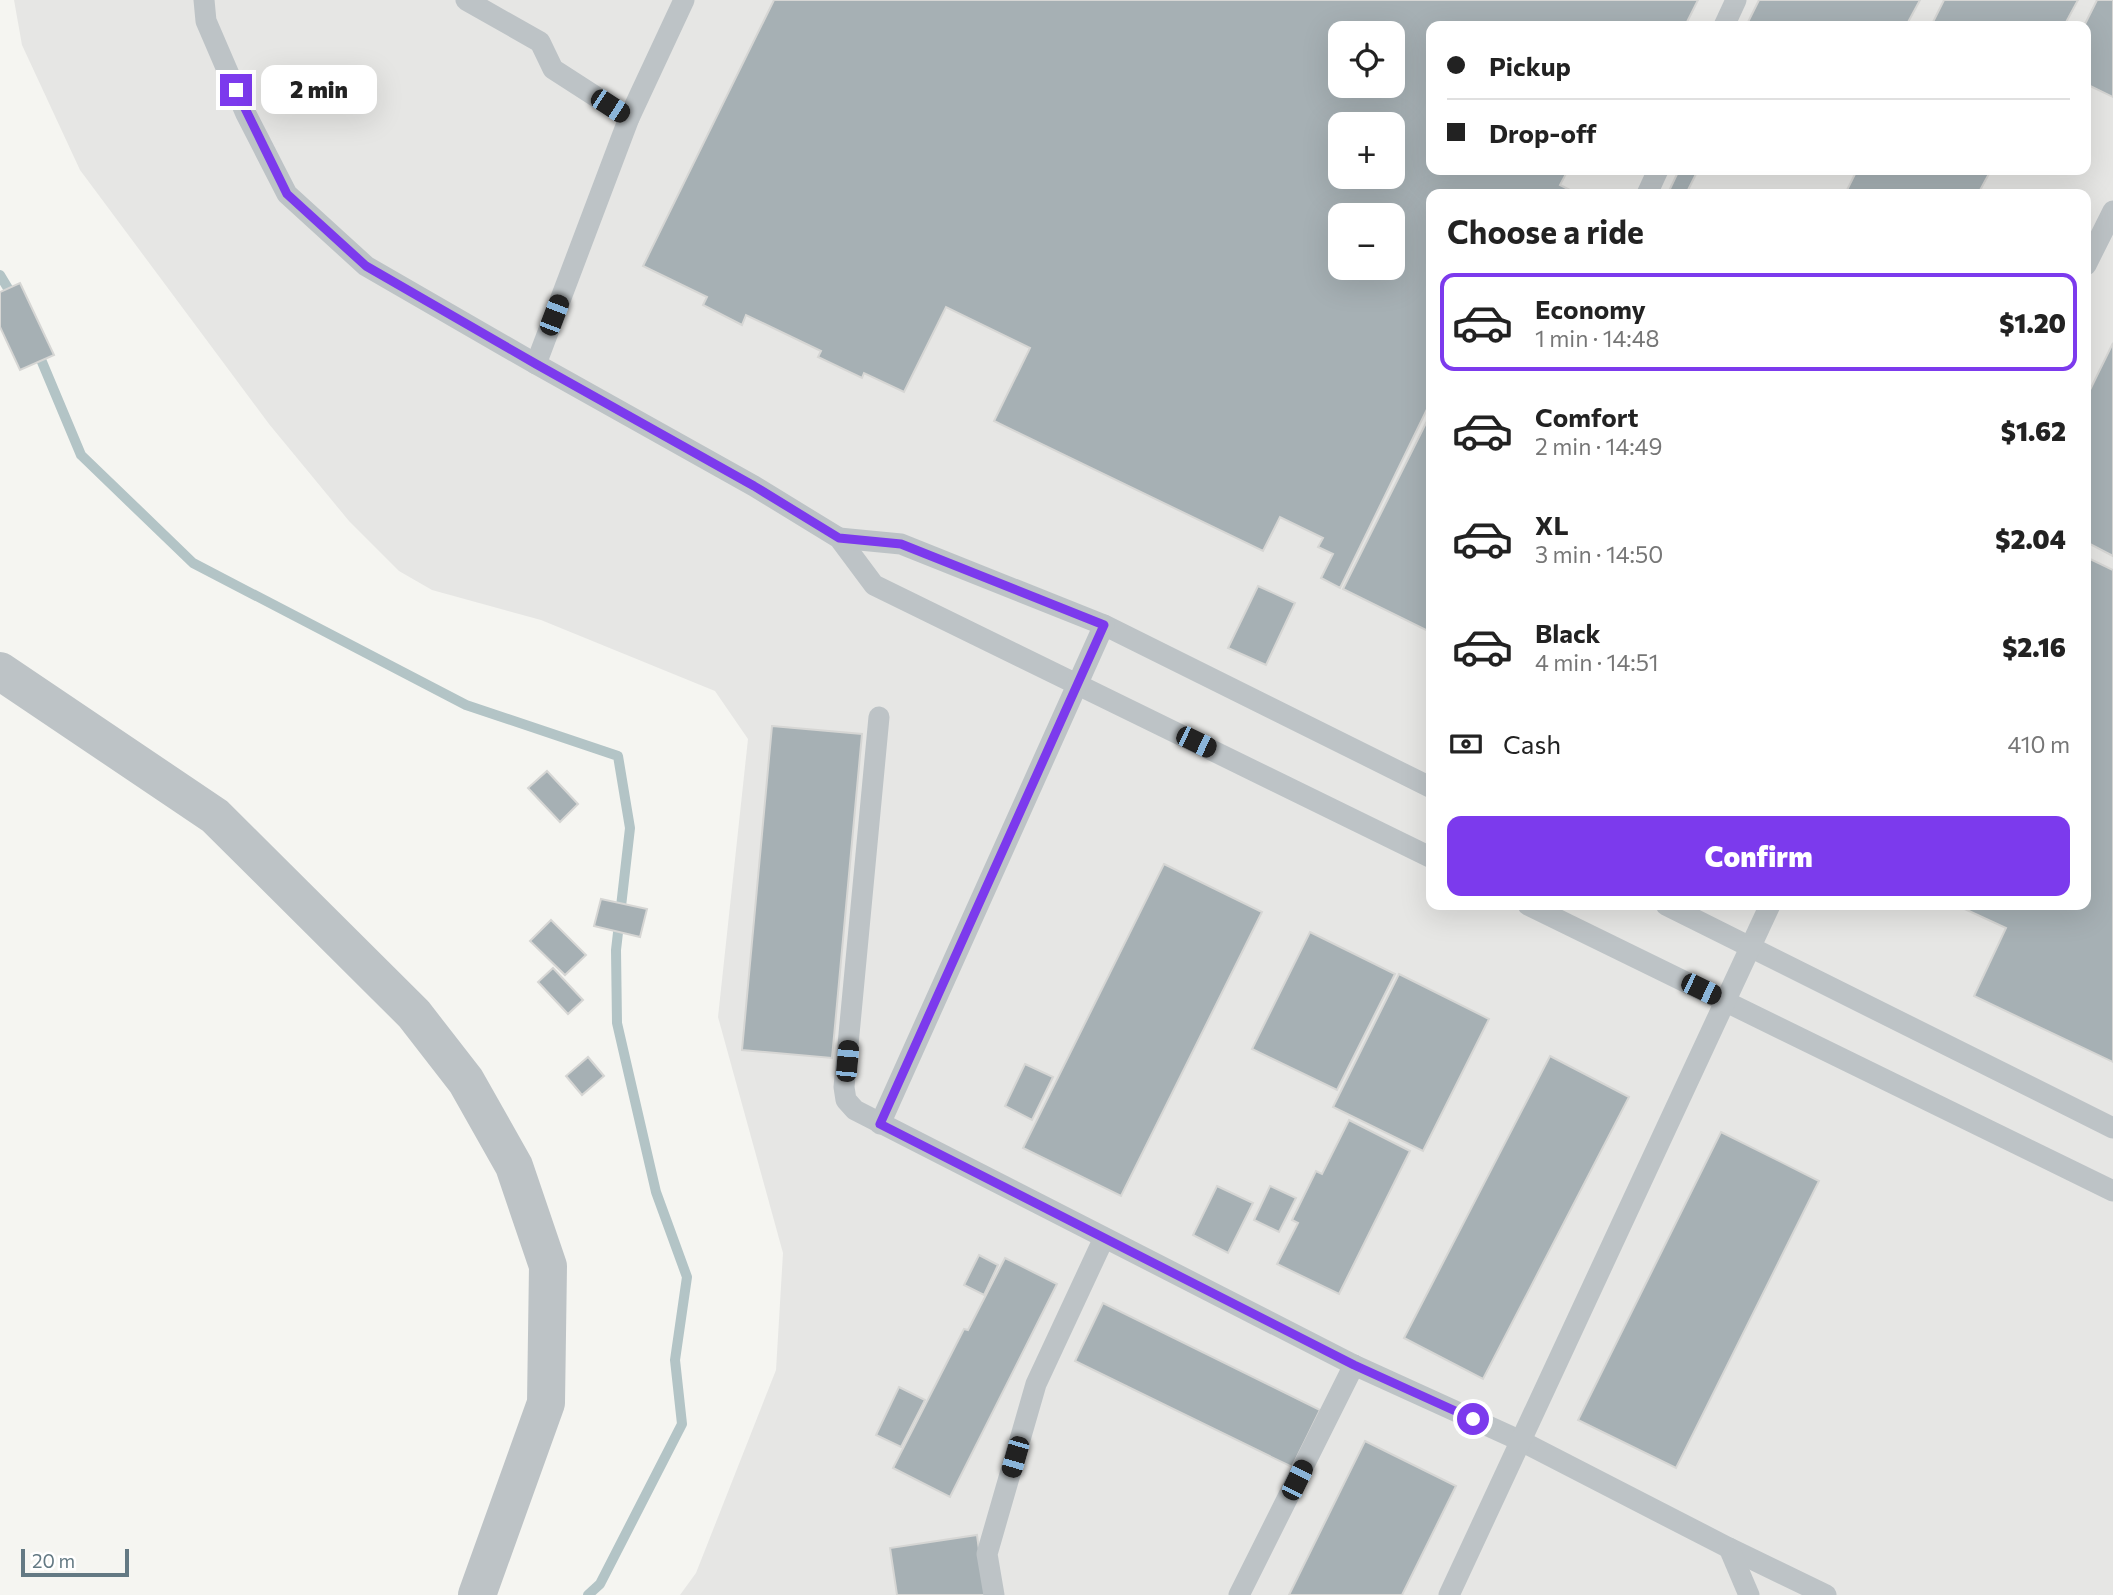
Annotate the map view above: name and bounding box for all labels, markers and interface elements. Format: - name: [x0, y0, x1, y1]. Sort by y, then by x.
- map controls: [1328, 21, 1405, 280]
- button: locate: [1328, 21, 1405, 98]
- text: Pickup: [1489, 50, 1571, 81]
- callout: 2 min: [260, 66, 376, 114]
- route end: [220, 74, 252, 106]
- text: 2 min: [290, 75, 348, 103]
- car: [587, 86, 634, 126]
- button: +: [1328, 112, 1405, 189]
- text: Drop-off: [1489, 117, 1596, 148]
- button: −: [1328, 203, 1405, 280]
- text: Choose a ride: [1447, 211, 1644, 251]
- icon: car: [1451, 291, 1514, 354]
- car: [537, 292, 572, 338]
- text: Economy: [1535, 293, 1646, 324]
- text: $1.20: [1999, 307, 2066, 338]
- text: 1 min · 14:48: [1535, 324, 1659, 352]
- icon: car: [1451, 399, 1514, 462]
- text: Comfort: [1535, 401, 1638, 432]
- text: $1.62: [2001, 415, 2066, 446]
- text: 2 min · 14:49: [1535, 432, 1662, 460]
- icon: car: [1451, 507, 1514, 570]
- text: XL: [1535, 509, 1569, 540]
- text: $2.04: [1995, 523, 2066, 554]
- text: 3 min · 14:50: [1535, 540, 1663, 568]
- icon: car: [1451, 615, 1514, 678]
- text: Black: [1535, 617, 1601, 648]
- text: $2.16: [2002, 631, 2066, 662]
- text: 4 min · 14:51: [1535, 648, 1659, 676]
- car: [1173, 723, 1220, 761]
- icon: cash: [1447, 725, 1485, 763]
- text: Cash: [1503, 728, 1561, 759]
- text: 410 m: [2008, 730, 2070, 758]
- button: Confirm: [1447, 816, 2070, 896]
- car: [1678, 970, 1725, 1008]
- car: [835, 1039, 860, 1083]
- route start: [1457, 1403, 1489, 1435]
- car: [1000, 1434, 1031, 1480]
- car: [1279, 1457, 1316, 1503]
- scale bar: [21, 1546, 130, 1578]
- text: 20 m: [32, 1549, 75, 1572]

